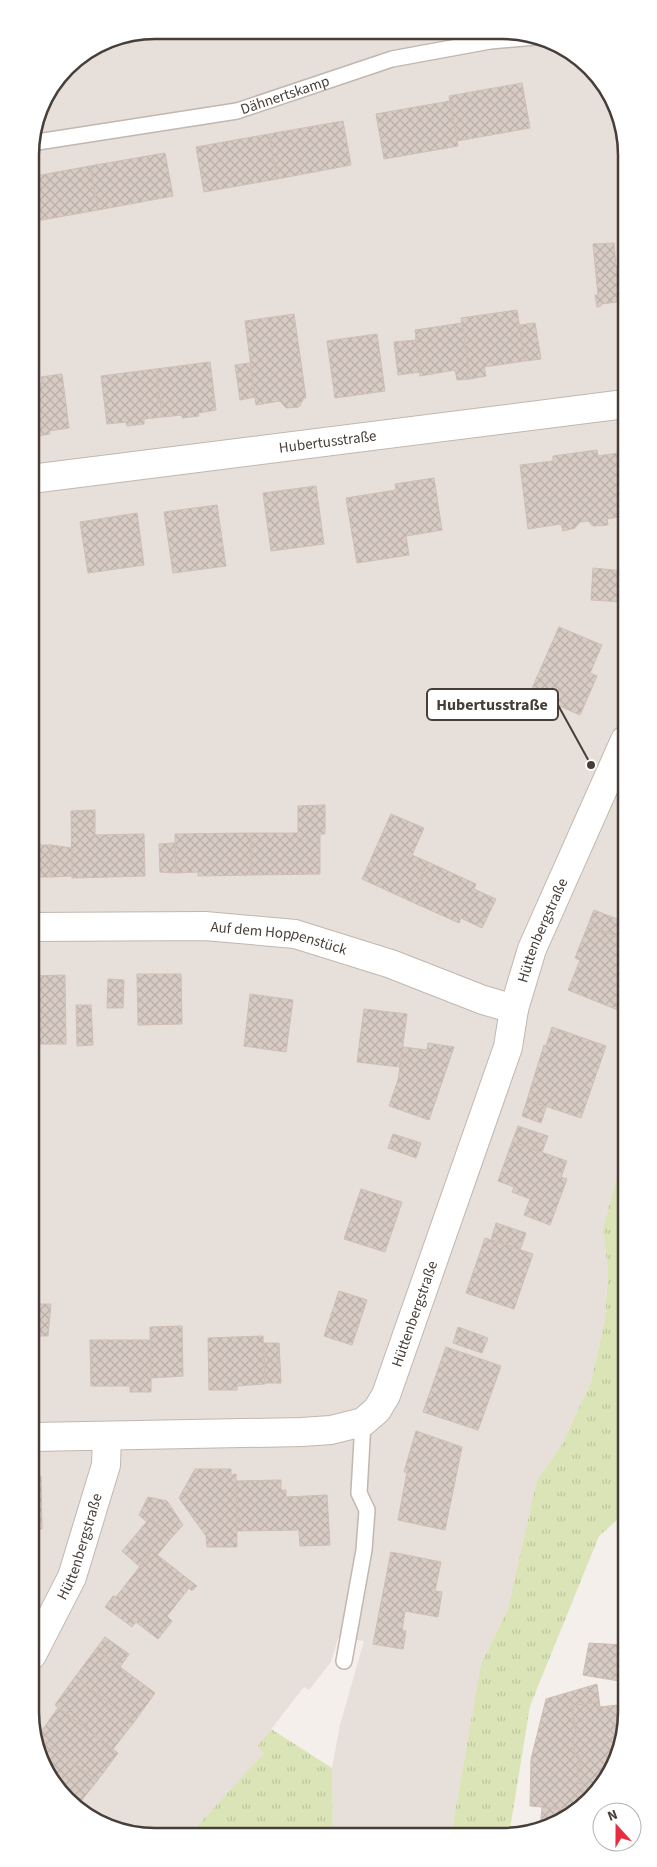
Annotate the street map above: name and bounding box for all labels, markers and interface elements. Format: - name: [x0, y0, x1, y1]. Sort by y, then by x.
- street label: Dähnertskamp: [238, 70, 332, 120]
- street label: Hubertusstraße: [278, 425, 378, 458]
- callout: Hubertusstraße: [427, 689, 558, 720]
- text: Hubertusstraße: [436, 694, 548, 716]
- street label: Hüttenbergstraße: [512, 875, 573, 985]
- street label: Auf dem Hoppenstück: [210, 916, 350, 960]
- street label: Hüttenbergstraße: [386, 1258, 443, 1370]
- street label: Hüttenbergstraße: [52, 1491, 107, 1603]
- north arrow: [592, 1802, 642, 1852]
- text: N: [605, 1805, 621, 1827]

